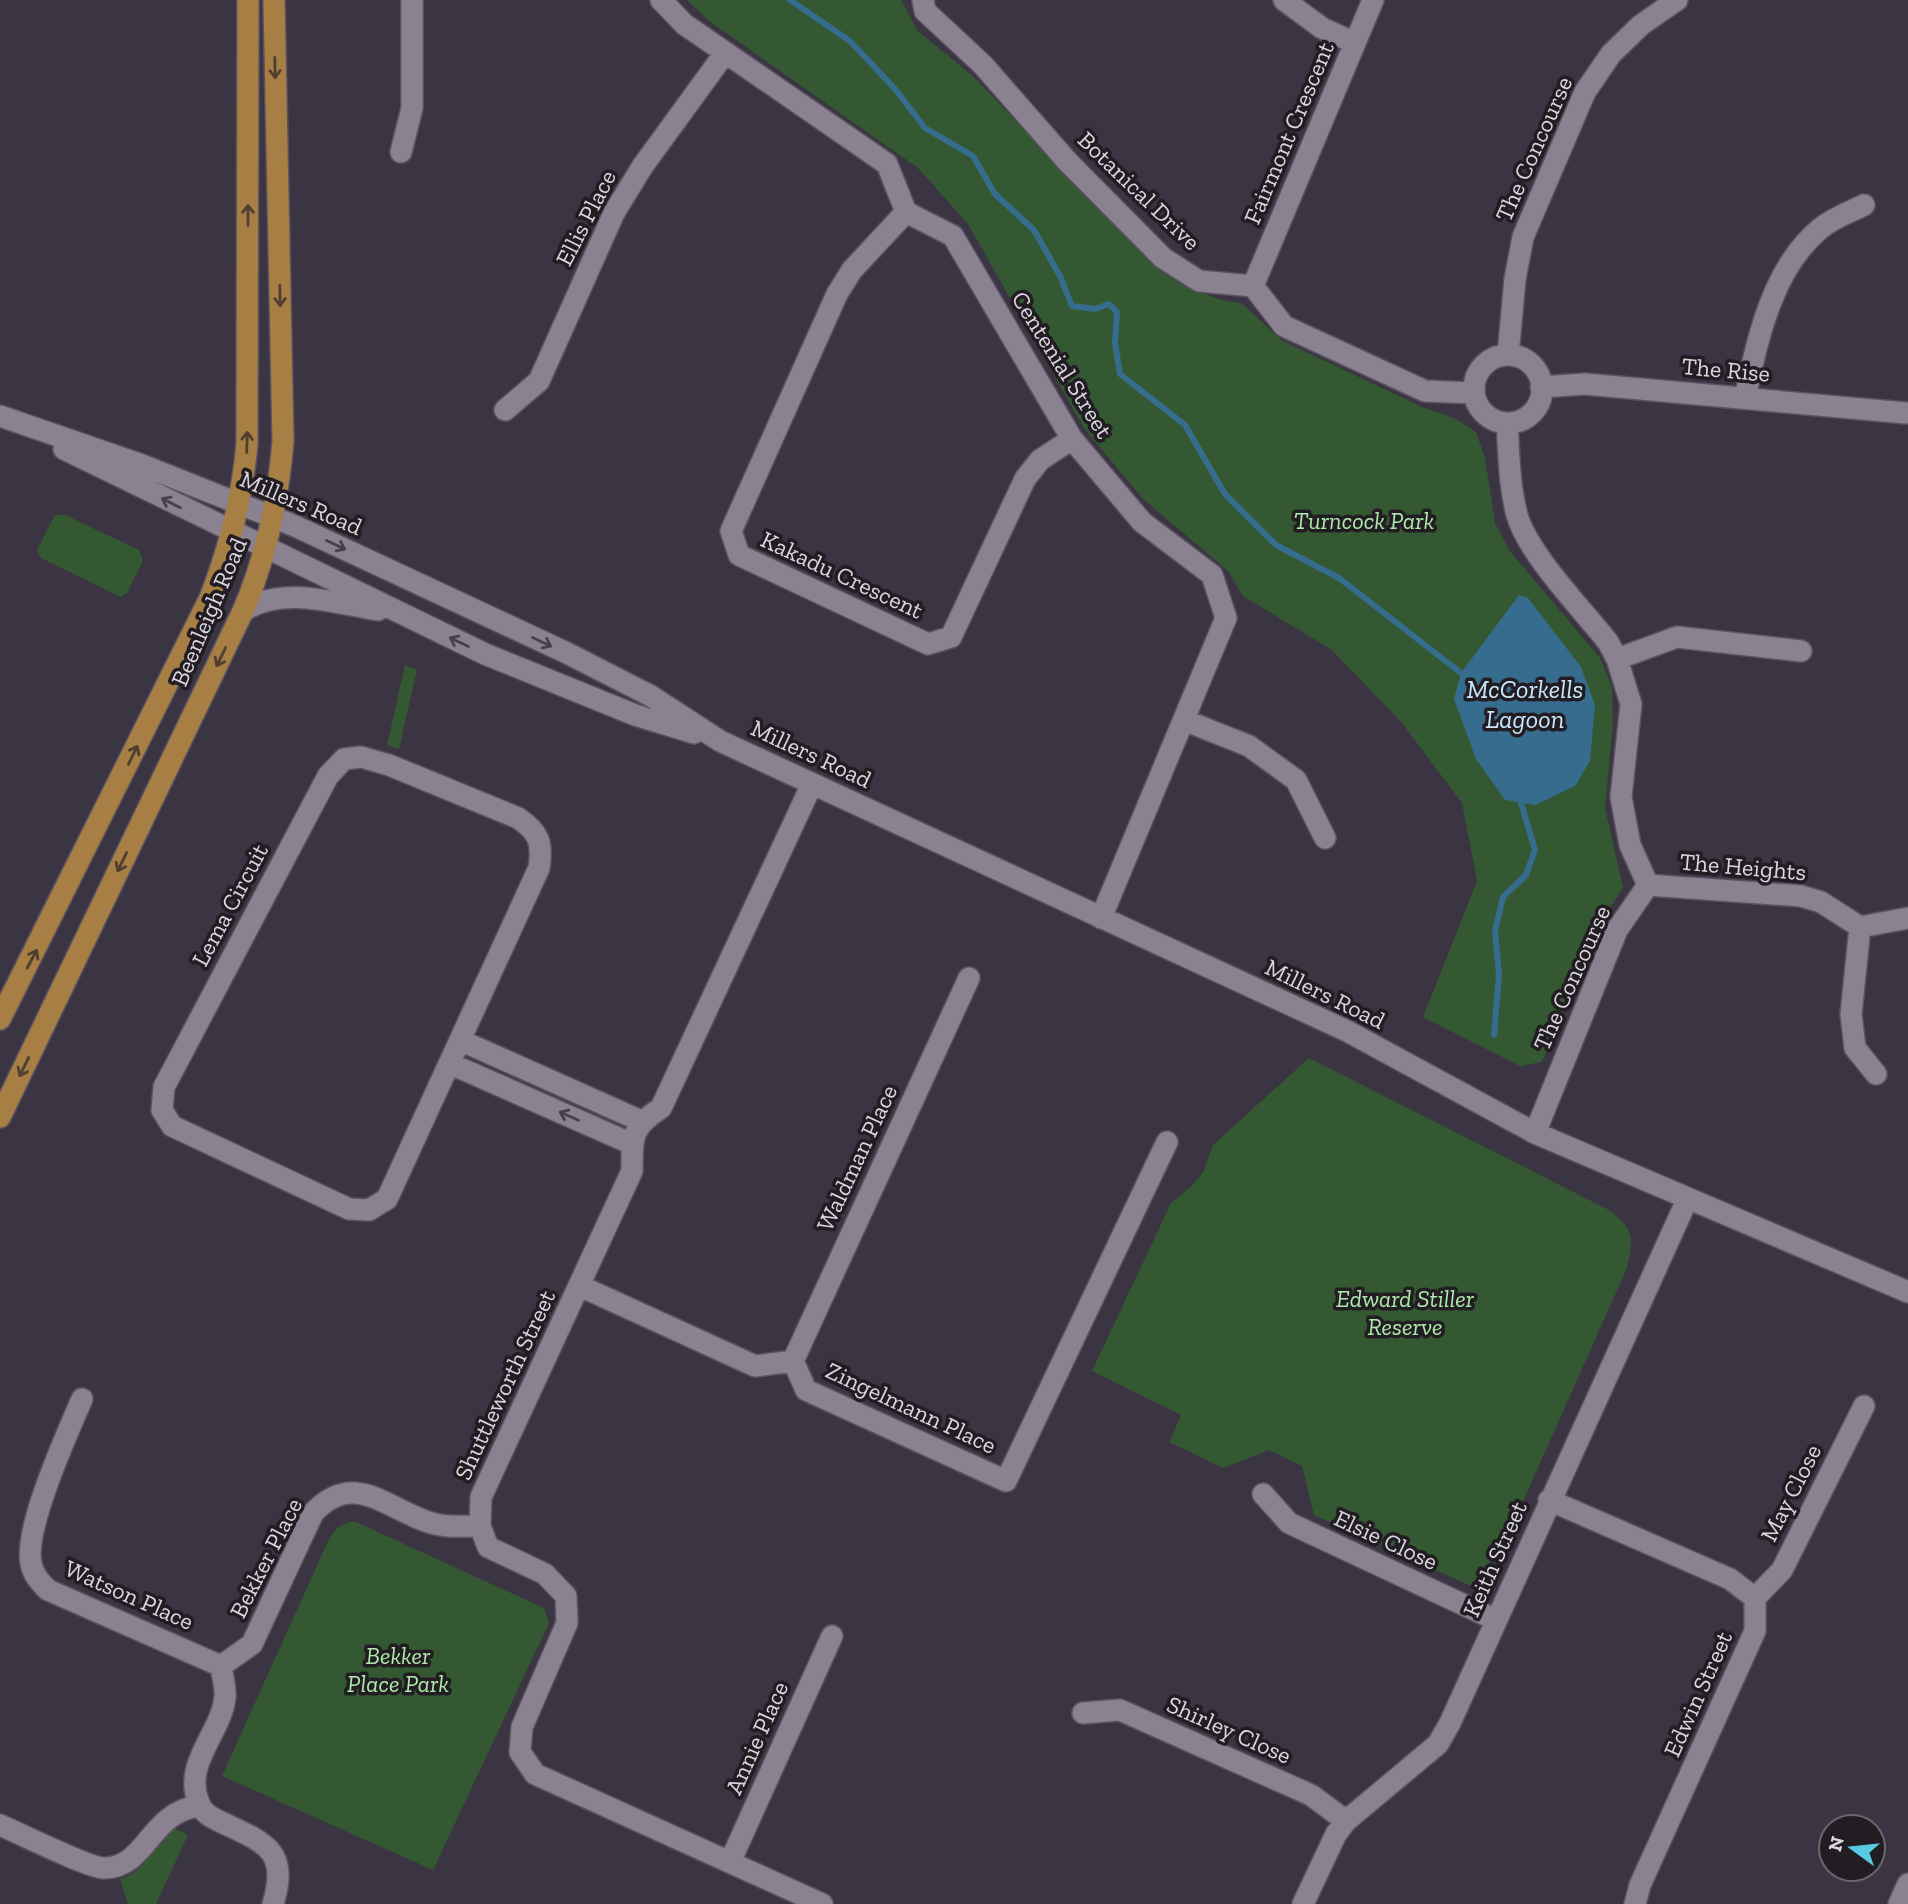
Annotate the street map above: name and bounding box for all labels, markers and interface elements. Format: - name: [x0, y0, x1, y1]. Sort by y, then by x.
- street label: Fairmont Crescent: [1237, 37, 1340, 228]
- one-way arrow: [268, 56, 282, 79]
- street label: The Concourse: [1489, 72, 1578, 226]
- street label: Botanical Drive: [1072, 125, 1207, 256]
- street label: Ellis Place: [549, 165, 622, 271]
- one-way arrow: [241, 203, 255, 226]
- one-way arrow: [274, 284, 287, 307]
- street label: Centenial Street: [1006, 286, 1119, 444]
- street label: The Rise: [1681, 351, 1771, 388]
- one-way arrow: [240, 431, 253, 454]
- street label: Millers Road: [236, 464, 366, 541]
- one-way arrow: [161, 496, 182, 510]
- park label: Turncock Park: [1294, 506, 1434, 535]
- street label: Kakadu Crescent: [757, 524, 928, 625]
- street label: Beenleigh Road: [164, 533, 253, 690]
- one-way arrow: [325, 539, 346, 552]
- one-way arrow: [449, 634, 470, 647]
- one-way arrow: [531, 635, 552, 649]
- one-way arrow: [213, 646, 227, 667]
- water label: McCorkells Lagoon: [1467, 673, 1583, 735]
- street label: Millers Road: [746, 713, 876, 794]
- one-way arrow: [127, 745, 141, 766]
- street label: Lema Circuit: [185, 838, 274, 971]
- street label: The Heights: [1679, 847, 1807, 886]
- one-way arrow: [115, 851, 129, 872]
- street label: The Concourse: [1527, 901, 1616, 1055]
- one-way arrow: [25, 949, 39, 969]
- street label: Millers Road: [1261, 952, 1390, 1035]
- one-way arrow: [17, 1056, 30, 1077]
- street label: Waldman Place: [810, 1080, 903, 1236]
- one-way arrow: [559, 1109, 580, 1122]
- park label: Edward Stiller Reserve: [1336, 1284, 1475, 1341]
- street label: Shuttleworth Street: [448, 1285, 561, 1484]
- street label: Zingelmann Place: [821, 1355, 1001, 1460]
- street label: May Close: [1754, 1439, 1827, 1546]
- street label: Bekker Place: [223, 1493, 308, 1623]
- street label: Keith Street: [1456, 1496, 1533, 1621]
- street label: Elsie Close: [1330, 1503, 1442, 1576]
- street label: Watson Place: [60, 1553, 198, 1636]
- street label: Edwin Street: [1657, 1626, 1738, 1761]
- park label: Bekker Place Park: [347, 1641, 449, 1698]
- street label: Annie Place: [719, 1677, 794, 1799]
- street label: Shirley Close: [1162, 1689, 1296, 1770]
- north arrow: [1817, 1813, 1887, 1883]
- text: N: [1823, 1834, 1849, 1854]

